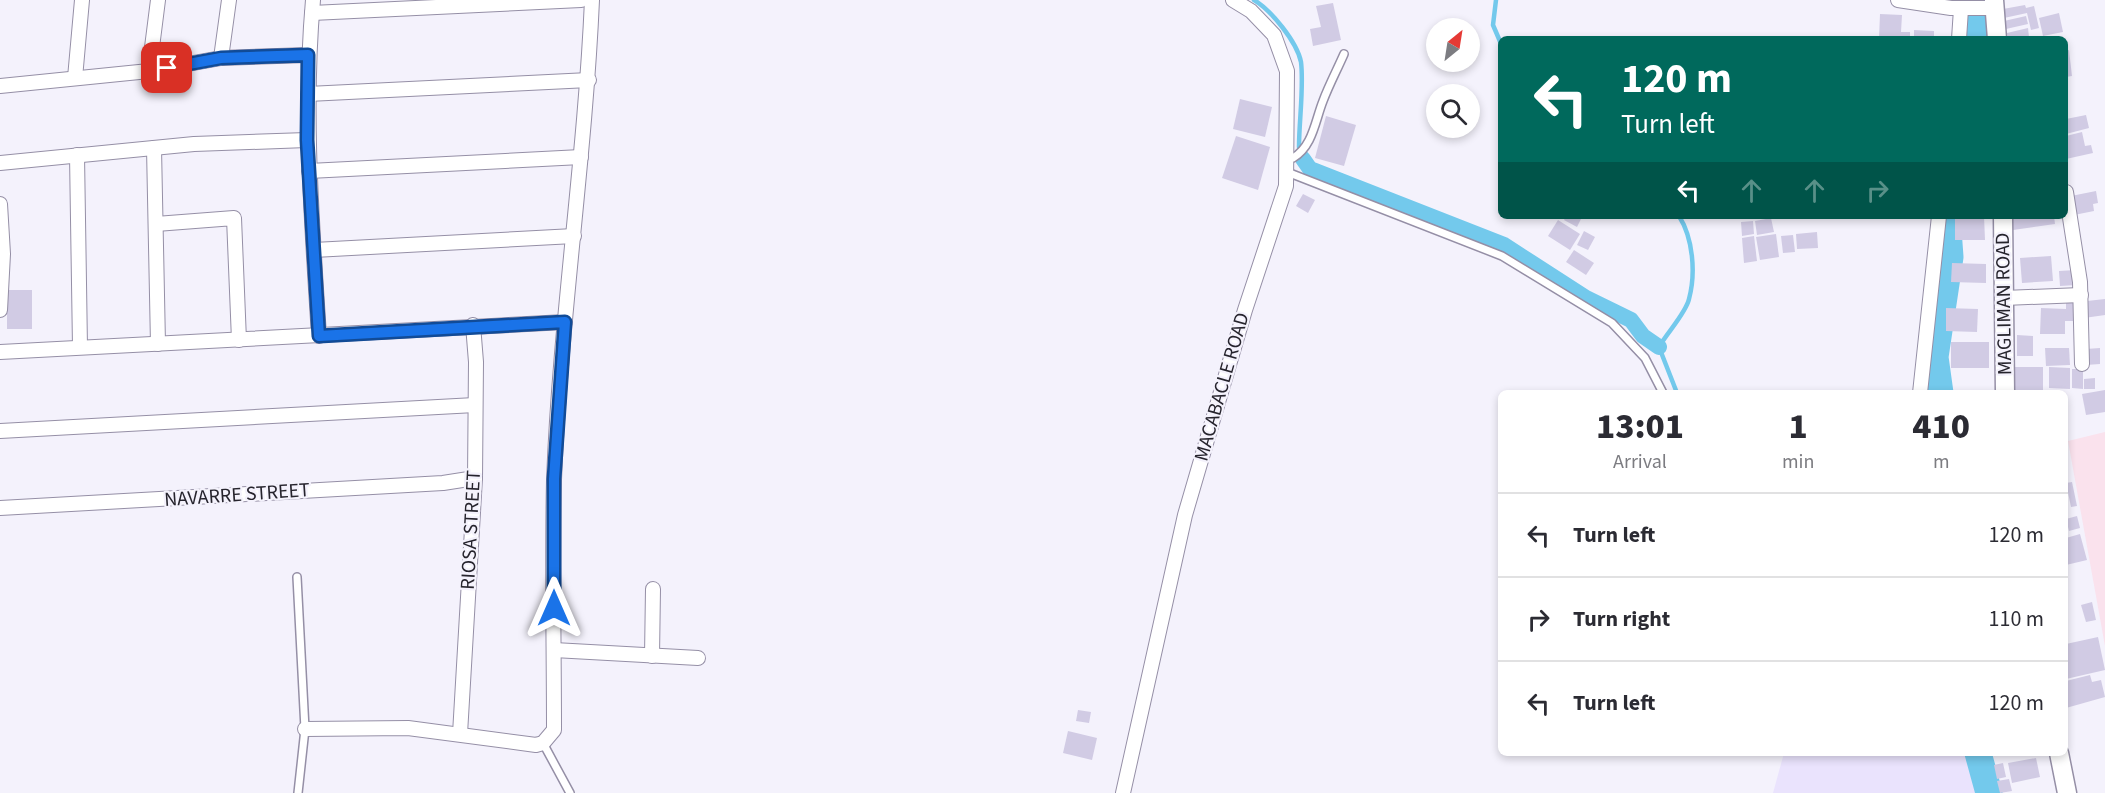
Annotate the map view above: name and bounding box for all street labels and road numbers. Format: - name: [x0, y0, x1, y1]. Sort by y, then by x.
- street label: MAGLIMAN ROAD: [1989, 233, 2019, 375]
- street label: MACABACLE ROAD: [1187, 310, 1257, 464]
- street label: RIOSA STREET: [454, 469, 488, 590]
- street label: NAVARRE STREET: [163, 476, 311, 514]

